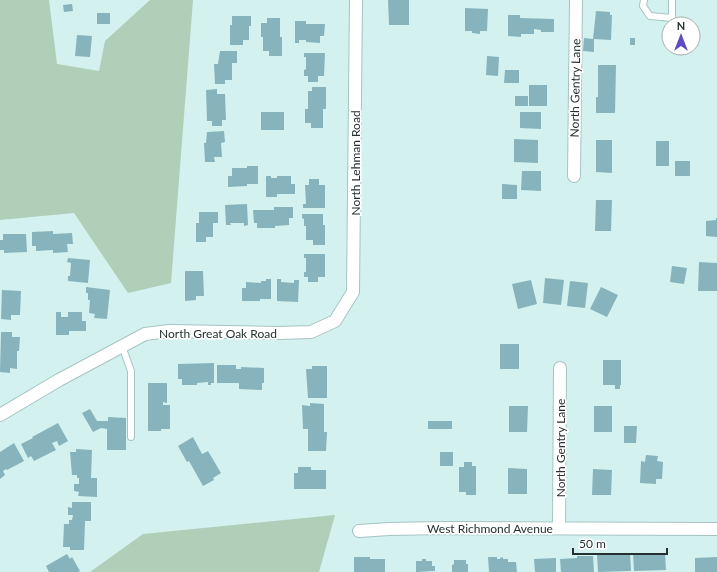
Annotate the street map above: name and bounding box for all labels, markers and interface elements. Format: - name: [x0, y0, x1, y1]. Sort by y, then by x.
- north arrow: [661, 16, 701, 56]
- text: N: [677, 19, 685, 32]
- street label: North Gentry Lane: [567, 39, 583, 137]
- street label: North Lehman Road: [348, 110, 363, 216]
- street label: North Great Oak Road: [159, 326, 277, 341]
- street label: North Gentry Lane: [553, 399, 568, 497]
- street label: West Richmond Avenue: [427, 521, 553, 536]
- scale bar: [573, 530, 667, 556]
- text: 50 m: [579, 536, 606, 551]

